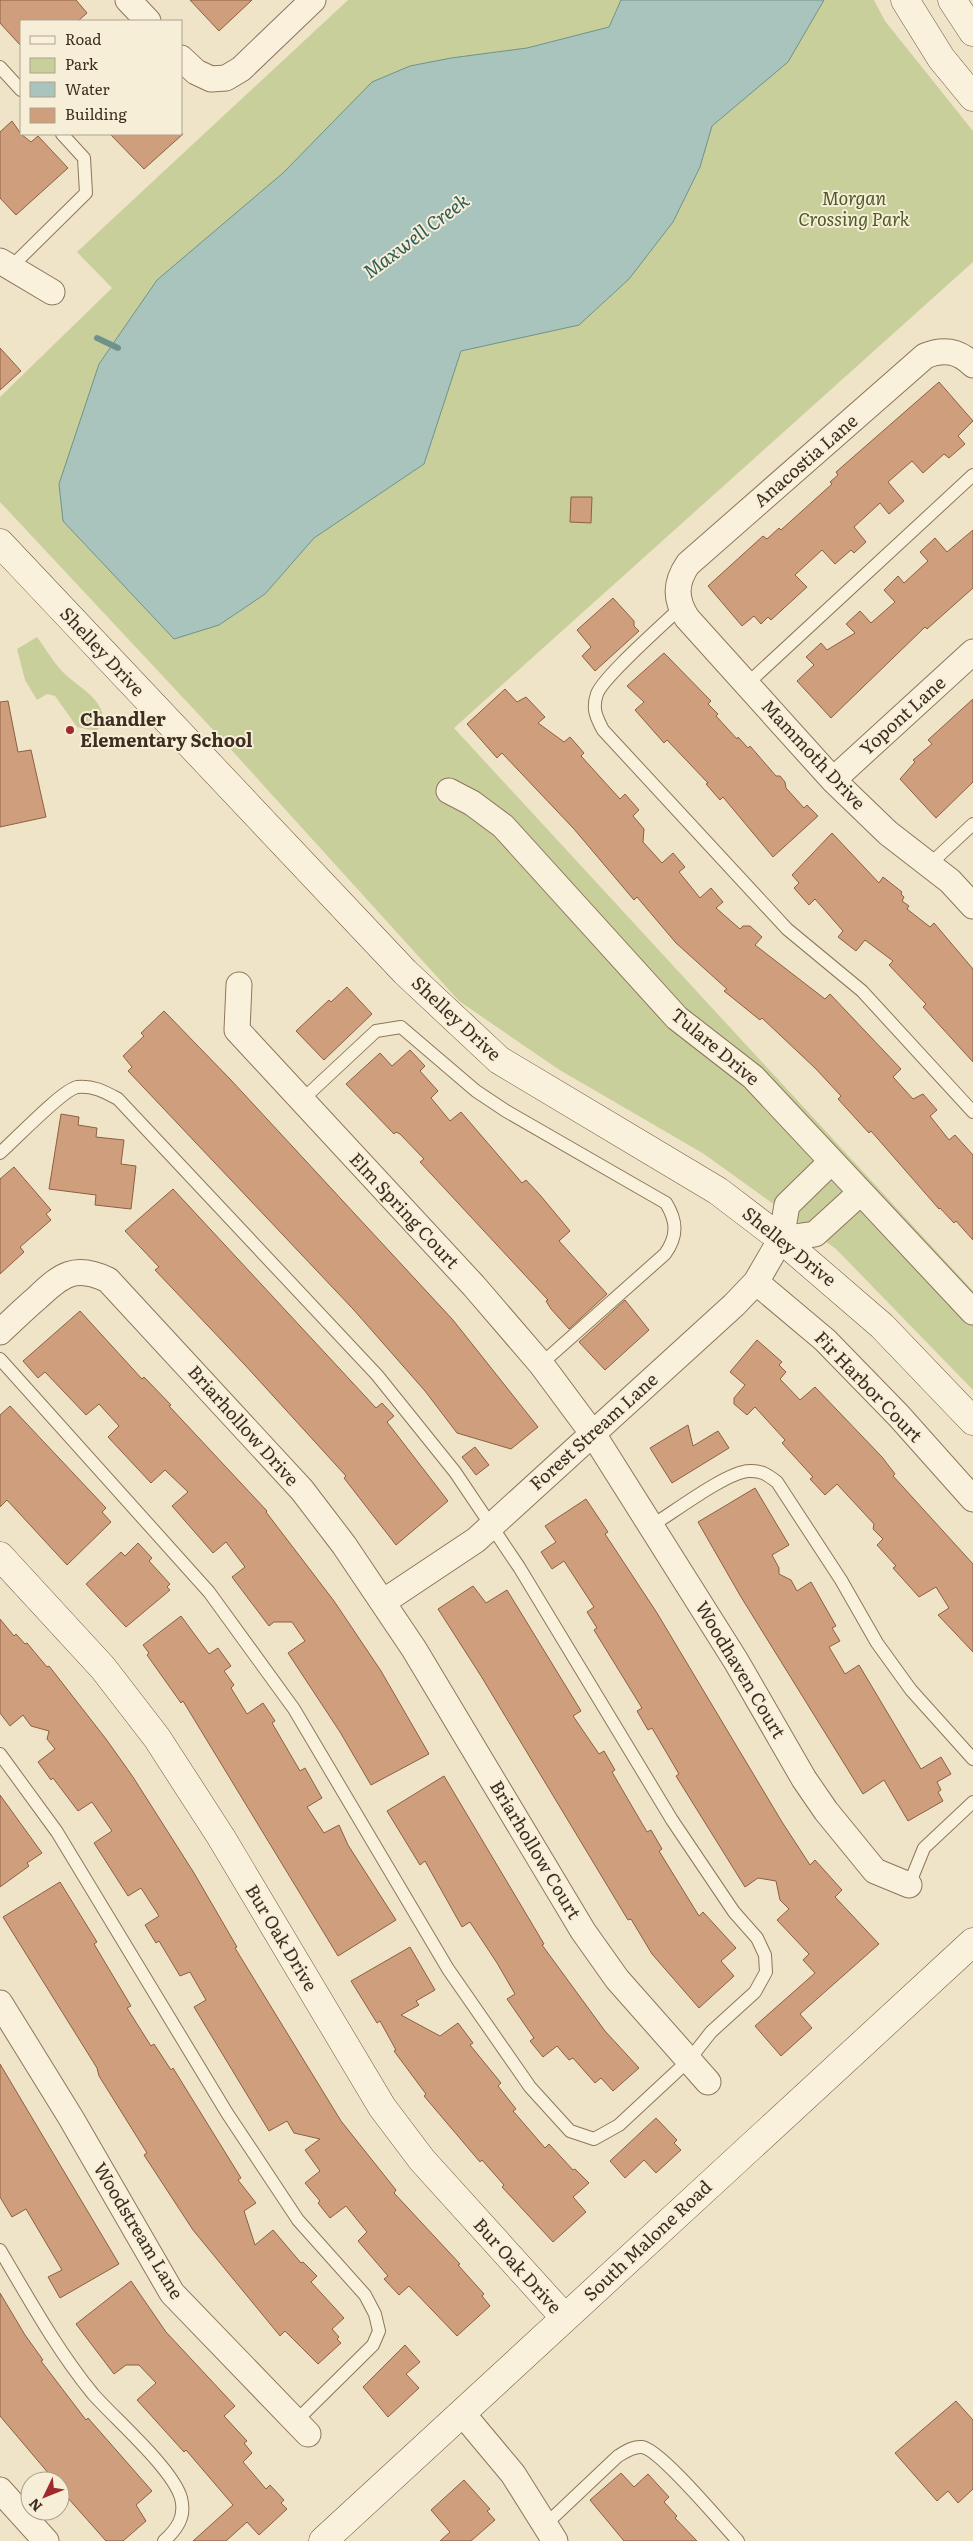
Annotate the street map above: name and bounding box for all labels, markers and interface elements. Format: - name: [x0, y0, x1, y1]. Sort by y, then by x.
- legend: [20, 20, 182, 135]
- text: Road: [65, 27, 101, 50]
- text: Park: [65, 52, 99, 75]
- text: Water: [65, 77, 110, 100]
- text: Building: [65, 102, 127, 125]
- park label: Morgan Crossing Park: [798, 184, 910, 232]
- water label: Maxwell Creek: [357, 186, 475, 284]
- street label: Anacostia Lane: [747, 407, 863, 513]
- street label: Shelley Drive: [54, 600, 152, 702]
- street label: Yopont Lane: [853, 669, 951, 761]
- street label: Mammoth Drive: [756, 693, 872, 815]
- place label: Chandler Elementary School: [80, 705, 253, 753]
- marker: Chandler Elementary School: [64, 724, 76, 736]
- street label: Shelley Drive: [406, 969, 508, 1067]
- street label: Tulare Drive: [666, 1001, 766, 1091]
- street label: Elm Spring Court: [344, 1146, 467, 1275]
- street label: Shelley Drive: [737, 1200, 843, 1292]
- street label: Fir Harbor Court: [809, 1324, 930, 1448]
- street label: Briarhollow Drive: [182, 1358, 306, 1492]
- street label: Forest Stream Lane: [523, 1366, 663, 1496]
- street label: Woodhaven Court: [689, 1595, 793, 1744]
- street label: Briarhollow Court: [484, 1775, 589, 1924]
- street label: Bur Oak Drive: [240, 1879, 325, 1996]
- street label: Woodstream Lane: [88, 2157, 191, 2304]
- street label: South Malone Road: [577, 2173, 717, 2307]
- street label: Bur Oak Drive: [468, 2211, 569, 2319]
- north arrow: [20, 2471, 70, 2521]
- text: N: [23, 2494, 46, 2517]

